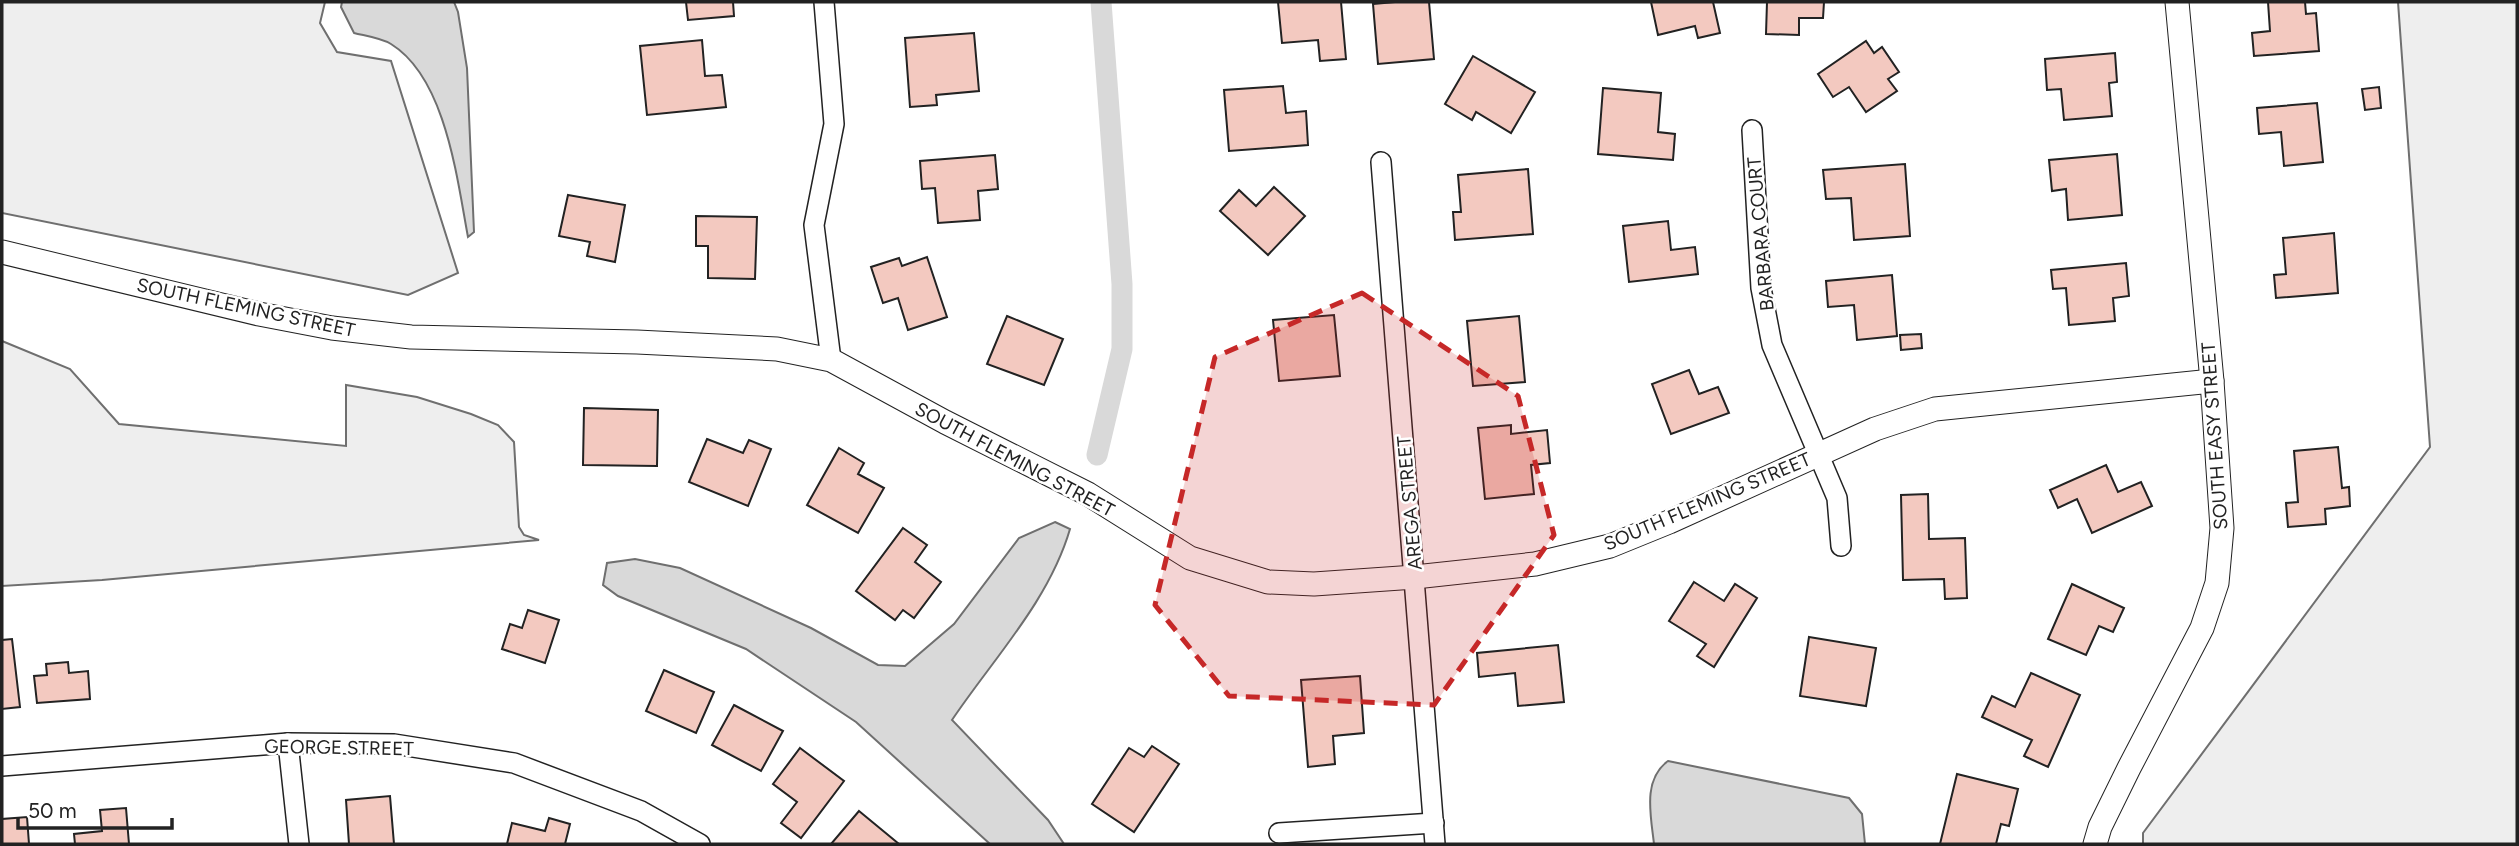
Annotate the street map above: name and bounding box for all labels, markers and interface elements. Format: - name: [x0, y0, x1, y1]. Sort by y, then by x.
- street label: BARBARA COURT: [1742, 155, 1779, 312]
- street label: SOUTH FLEMING STREET: [135, 273, 358, 342]
- street label: SOUTH EASY STREET: [2196, 341, 2233, 531]
- street label: SOUTH FLEMING STREET: [911, 397, 1119, 522]
- street label: AREGA STREET: [1392, 434, 1427, 571]
- street label: SOUTH FLEMING STREET: [1600, 447, 1815, 556]
- street label: GEORGE STREET: [264, 735, 415, 760]
- scale bar: [18, 786, 172, 830]
- text: 50 m: [28, 798, 77, 823]

